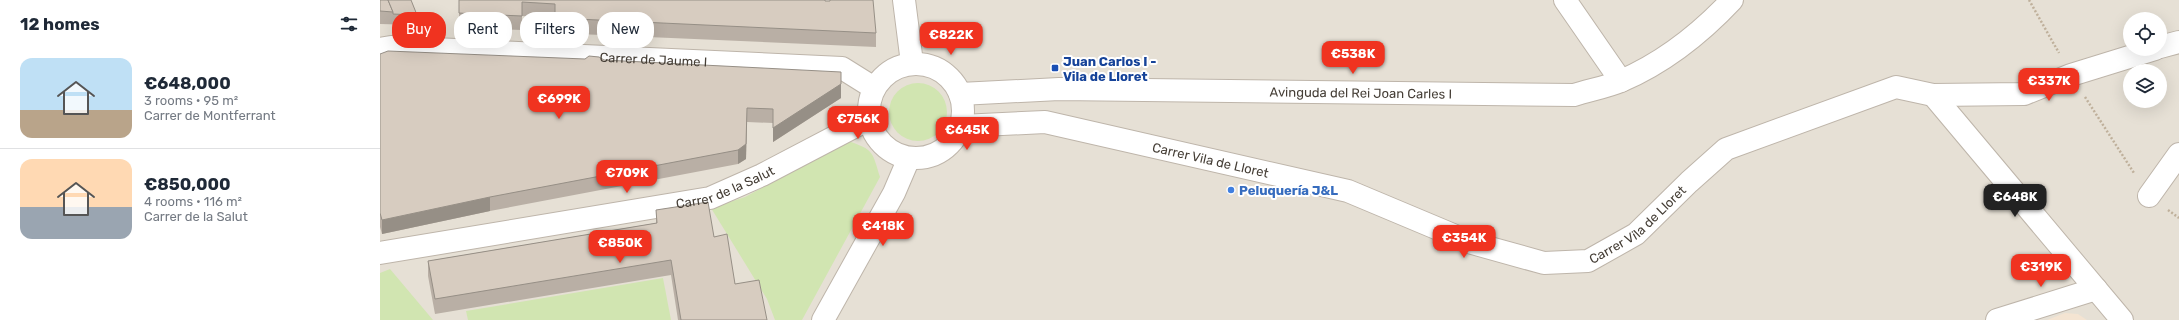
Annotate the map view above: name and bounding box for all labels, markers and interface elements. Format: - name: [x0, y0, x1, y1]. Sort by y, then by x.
- chip: Buy: [392, 12, 446, 48]
- chip: Rent: [454, 12, 512, 48]
- chip: Filters: [520, 12, 589, 48]
- chip: New: [597, 12, 654, 48]
- map controls: [2123, 12, 2167, 108]
- button: locate: [2123, 12, 2167, 56]
- icon: filters: [338, 13, 360, 35]
- text: 12 homes: [20, 14, 100, 34]
- pin: €822K: [923, 22, 979, 56]
- text: €822K: [929, 27, 973, 42]
- pin: €538K: [1325, 41, 1381, 75]
- text: €538K: [1331, 46, 1375, 61]
- street label: Carrer de Jaume I: [599, 50, 708, 70]
- place label: Juan Carlos I - Vila de Lloret: [1063, 54, 1156, 84]
- marker: Juan Carlos I - Vila de Lloret: [1050, 63, 1060, 73]
- button: layers: [2123, 64, 2167, 108]
- pin: €337K: [2021, 68, 2077, 102]
- text: €648,000: [144, 73, 231, 93]
- text: €337K: [2027, 73, 2071, 88]
- icon: home: [52, 74, 100, 122]
- street label: Avinguda del Rei Joan Carles I: [1270, 84, 1452, 102]
- pin: €699K: [531, 86, 587, 120]
- text: €699K: [537, 91, 581, 106]
- text: 3 rooms · 95 m²: [144, 93, 238, 108]
- pin: €756K: [830, 106, 886, 140]
- text: Carrer de Montferrant: [144, 108, 276, 123]
- text: €756K: [836, 111, 880, 126]
- pin: €645K: [939, 117, 995, 151]
- text: €645K: [945, 122, 989, 137]
- street label: Carrer Vila de Lloret: [1151, 140, 1270, 181]
- pin: €709K: [599, 160, 655, 194]
- street label: Carrer de la Salut: [675, 163, 777, 212]
- text: €709K: [605, 165, 649, 180]
- text: €850,000: [144, 174, 231, 194]
- icon: home: [52, 175, 100, 223]
- place label: Peluquería J&L: [1239, 183, 1338, 198]
- street label: Carrer Vila de Lloret: [1587, 183, 1689, 267]
- pin: €648K: [1987, 184, 2043, 218]
- marker: Peluquería J&L: [1226, 185, 1236, 195]
- text: €648K: [1993, 189, 2037, 204]
- text: 4 rooms · 116 m²: [144, 194, 242, 209]
- text: Carrer de la Salut: [144, 209, 248, 224]
- pin: €418K: [855, 213, 911, 247]
- text: €418K: [862, 218, 904, 233]
- pin: €354K: [1436, 225, 1492, 259]
- pin: €850K: [592, 230, 648, 264]
- text: €354K: [1442, 230, 1486, 245]
- text: €850K: [598, 235, 642, 250]
- pin: €319K: [2013, 254, 2069, 288]
- text: €319K: [2020, 259, 2062, 274]

